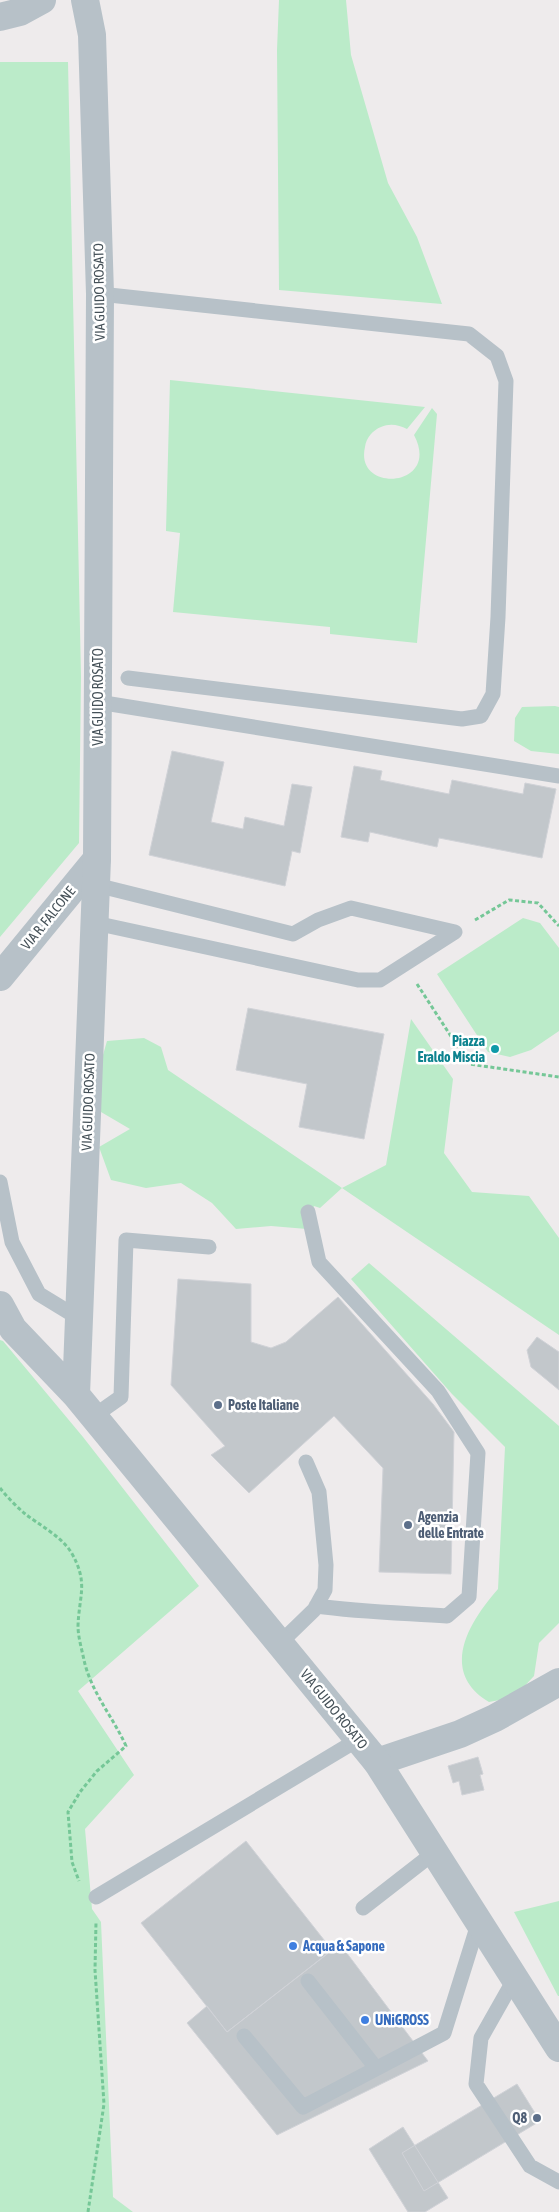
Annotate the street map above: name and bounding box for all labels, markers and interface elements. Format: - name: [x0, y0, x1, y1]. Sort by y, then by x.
- street label: VIA GUIDO ROSATO: [90, 243, 108, 341]
- street label: VIA GUIDO ROSATO: [90, 648, 106, 746]
- street label: VIA R. FALCONE: [18, 883, 78, 953]
- place label: Piazza Eraldo Miscia: [418, 1033, 485, 1065]
- marker: Piazza Eraldo Miscia: [489, 1043, 501, 1055]
- street label: VIA GUIDO ROSATO: [78, 1053, 98, 1151]
- place label: Poste Italiane: [228, 1397, 299, 1413]
- marker: Poste Italiane: [212, 1399, 224, 1411]
- place label: Agenzia delle Entrate: [417, 1509, 484, 1541]
- marker: Agenzia delle Entrate: [402, 1519, 414, 1531]
- street label: VIA GUIDO ROSATO: [297, 1666, 371, 1752]
- place label: Acqua & Sapone: [302, 1938, 385, 1954]
- marker: Acqua & Sapone: [287, 1940, 299, 1952]
- place label: UNiGROSS: [375, 2012, 429, 2028]
- marker: UNiGROSS: [359, 2014, 371, 2026]
- place label: Q8: [512, 2110, 527, 2126]
- marker: Q8: [531, 2112, 543, 2124]

